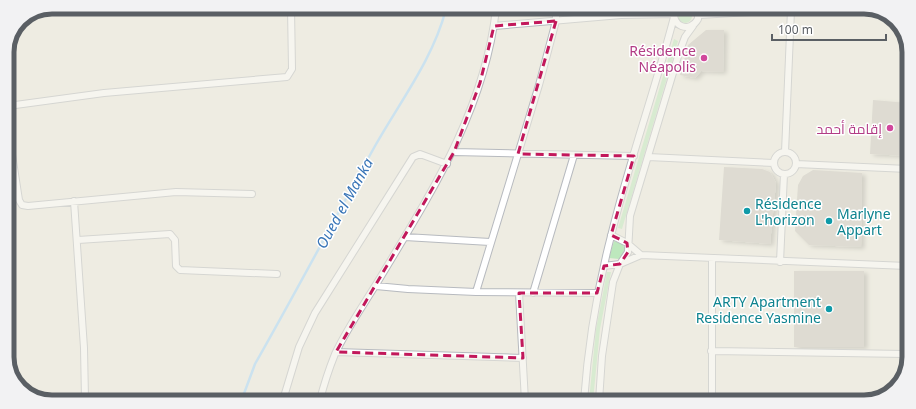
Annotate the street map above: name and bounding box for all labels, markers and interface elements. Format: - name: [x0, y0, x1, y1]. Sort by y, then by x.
- scale bar: [772, 16, 886, 42]
- text: 100 m: [778, 21, 813, 38]
- place label: Résidence Néapolis: [629, 41, 696, 76]
- marker: Résidence Néapolis: [699, 53, 709, 63]
- place label: إقامة أحمد: [816, 119, 882, 138]
- marker: إقامة أحمد: [885, 123, 895, 133]
- water label: Oued el Manka: [311, 154, 377, 252]
- place label: Résidence L'horizon: [755, 194, 822, 229]
- place label: Marlyne Appart: [837, 204, 891, 239]
- marker: Résidence L'horizon: [742, 206, 752, 216]
- marker: Marlyne Appart: [824, 216, 834, 226]
- place label: ARTY Apartment Residence Yasmine: [696, 292, 821, 327]
- marker: ARTY Apartment Residence Yasmine: [824, 304, 834, 314]

